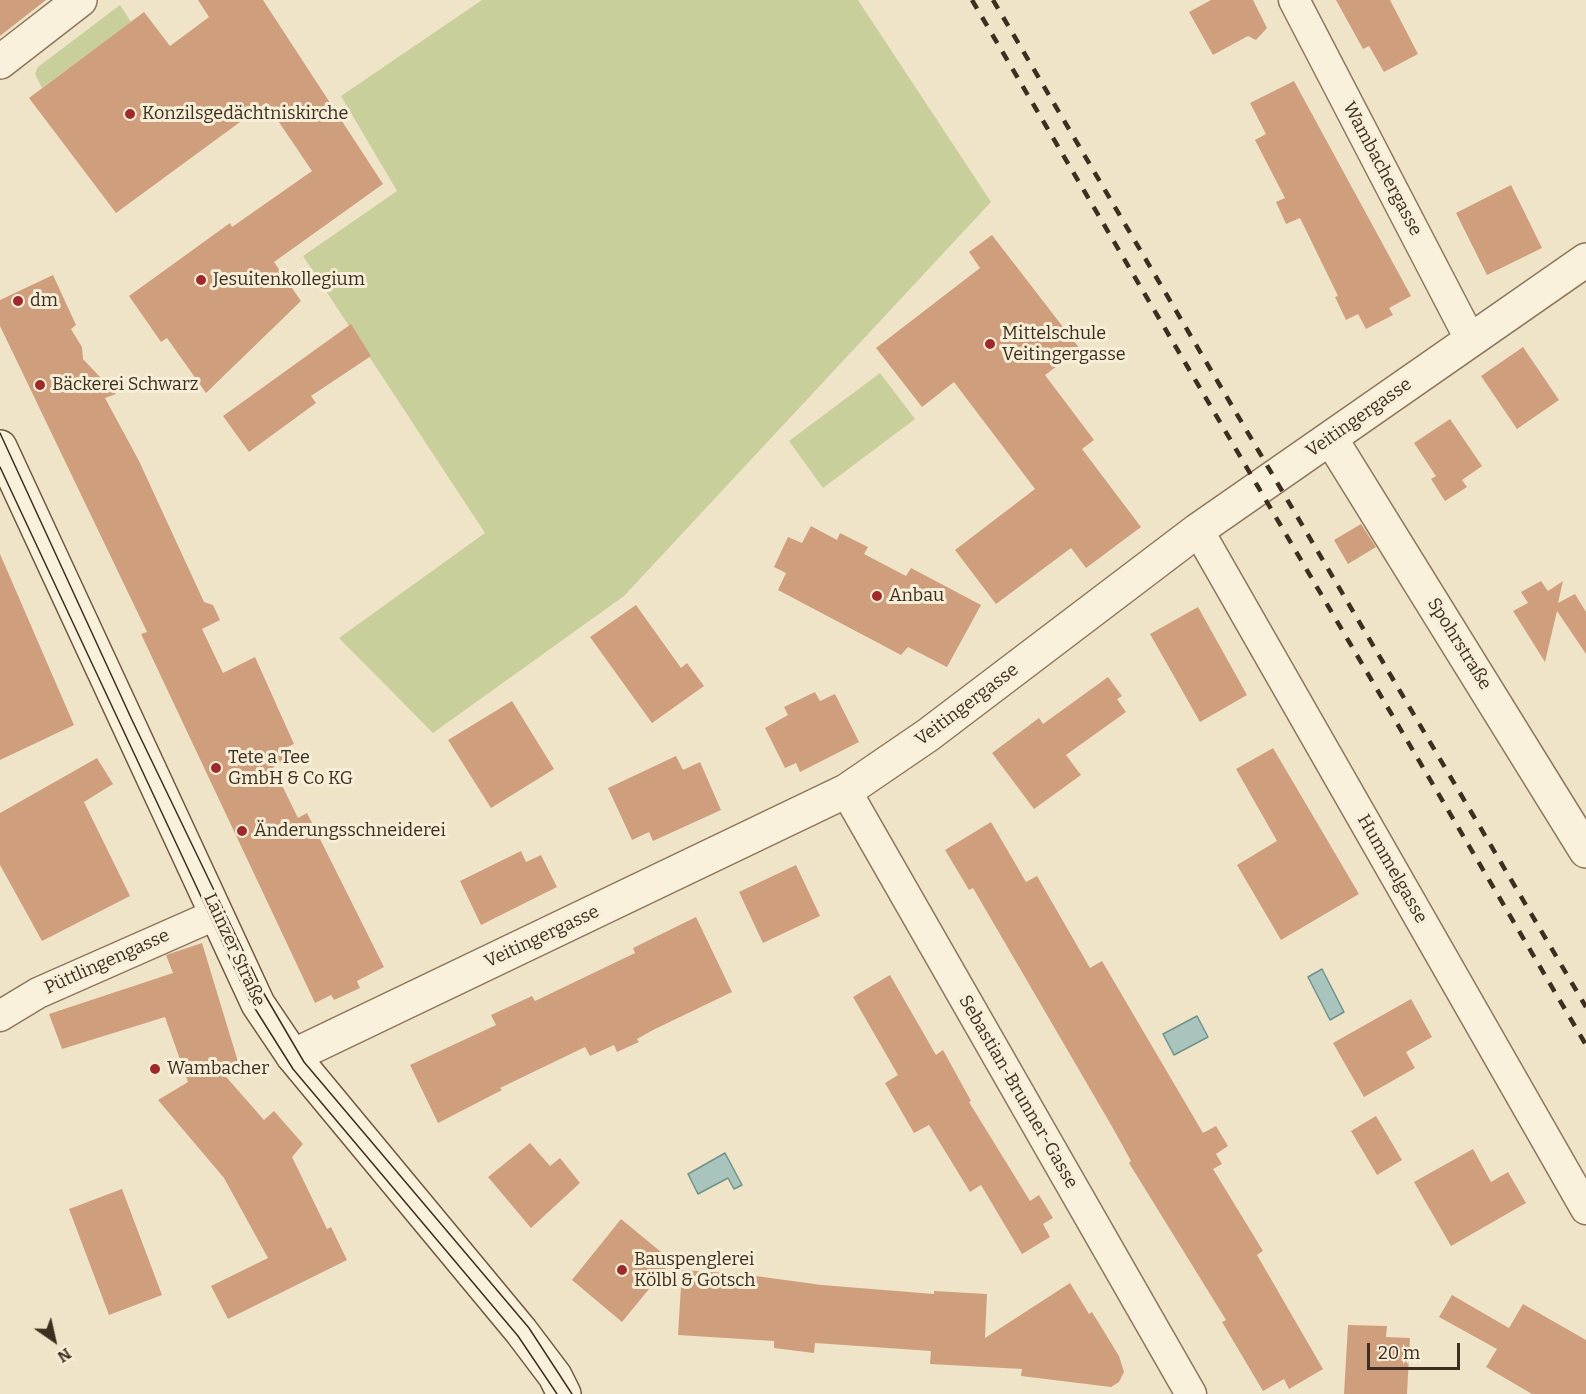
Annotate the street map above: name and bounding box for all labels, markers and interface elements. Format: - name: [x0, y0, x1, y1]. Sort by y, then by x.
- street label: Wambachergasse: [1338, 98, 1426, 240]
- place label: Konzilsgedächtniskirche: [142, 103, 348, 125]
- marker: Konzilsgedächtniskirche: [123, 107, 137, 121]
- place label: Jesuitenkollegium: [213, 269, 365, 291]
- marker: Jesuitenkollegium: [194, 273, 208, 287]
- place label: dm: [30, 290, 58, 312]
- marker: dm: [11, 294, 25, 308]
- place label: Mittelschule Veitingergasse: [1002, 323, 1126, 366]
- marker: Mittelschule Veitingergasse: [983, 337, 997, 351]
- place label: Bäckerei Schwarz: [52, 374, 198, 396]
- street label: Veitingergasse: [1302, 374, 1416, 462]
- marker: Bäckerei Schwarz: [33, 378, 47, 392]
- place label: Anbau: [889, 585, 944, 607]
- marker: Anbau: [870, 589, 884, 603]
- street label: Spohrstraße: [1422, 594, 1496, 694]
- street label: Veitingergasse: [911, 659, 1023, 751]
- place label: Tete a Tee GmbH & Co KG: [228, 747, 353, 789]
- marker: Tete a Tee GmbH & Co KG: [209, 761, 223, 775]
- street label: Hummelgasse: [1352, 811, 1432, 927]
- place label: Änderungsschneiderei: [254, 820, 446, 842]
- marker: Änderungsschneiderei: [235, 824, 249, 838]
- street label: Lainzer Straße: [198, 890, 270, 1010]
- street label: Veitingergasse: [481, 901, 603, 973]
- street label: Püttlingengasse: [41, 925, 173, 999]
- street label: Sebastian-Brunner-Gasse: [954, 992, 1082, 1192]
- place label: Wambacher: [167, 1058, 269, 1080]
- marker: Wambacher: [148, 1062, 162, 1076]
- place label: Bauspenglerei Kölbl & Gotsch: [634, 1249, 755, 1292]
- marker: Bauspenglerei Kölbl & Gotsch: [615, 1263, 629, 1277]
- north arrow: [24, 1310, 84, 1370]
- scale bar: [1370, 1331, 1463, 1369]
- text: 20 m: [1378, 1342, 1420, 1364]
- text: N: [54, 1344, 75, 1367]

